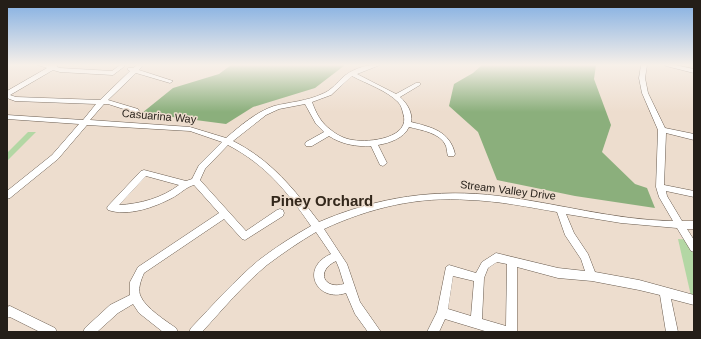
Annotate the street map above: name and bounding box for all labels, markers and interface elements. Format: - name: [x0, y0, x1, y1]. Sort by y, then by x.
- street label: Casuarina Way: [121, 107, 197, 125]
- street label: Stream Valley Drive: [459, 178, 557, 202]
- district label: Piney Orchard: [271, 192, 373, 209]

